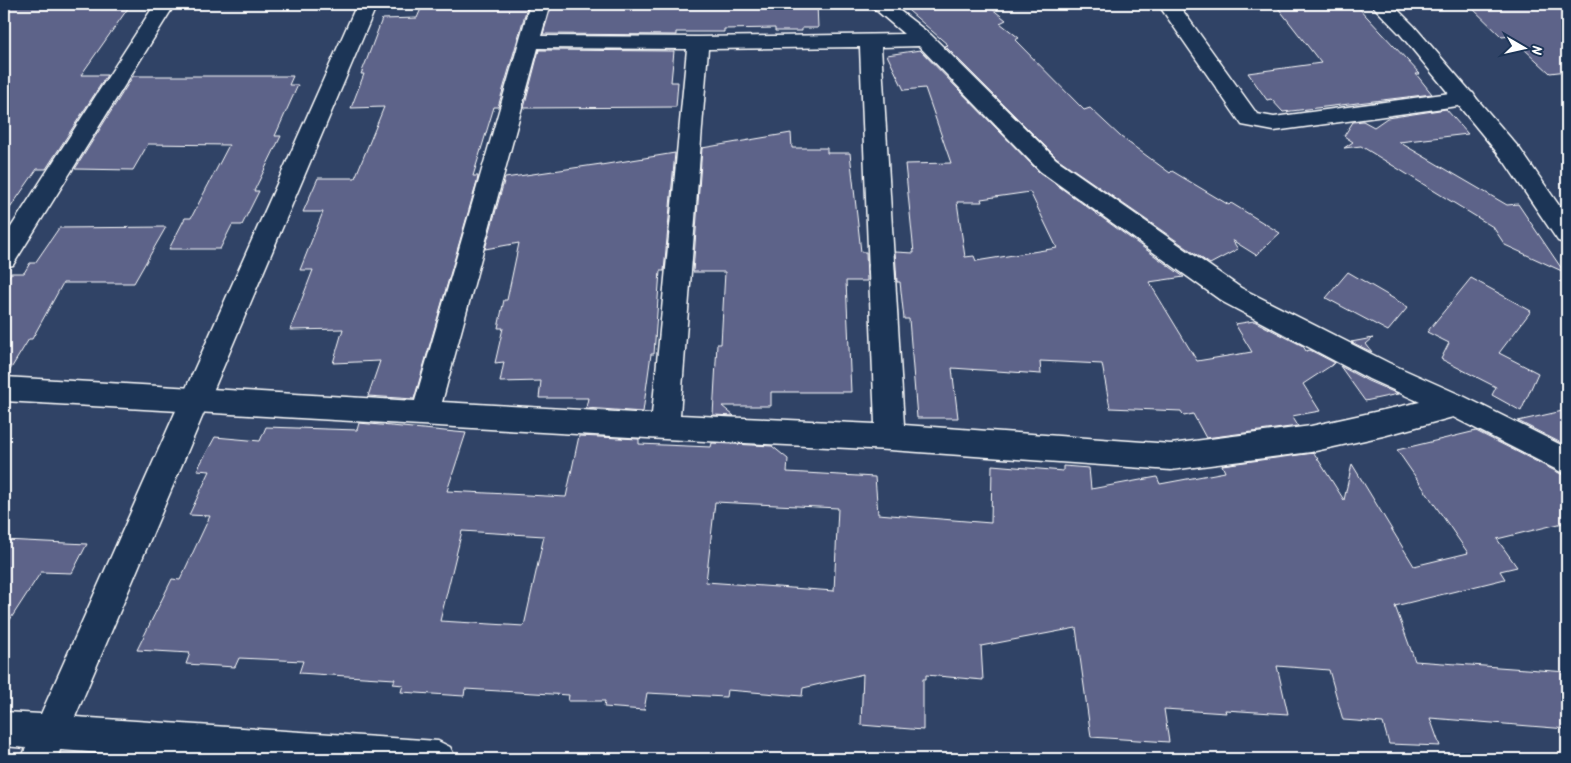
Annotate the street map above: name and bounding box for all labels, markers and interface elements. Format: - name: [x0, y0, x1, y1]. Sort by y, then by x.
- north arrow: [1498, 22, 1548, 72]
- text: N: [1524, 44, 1547, 56]

